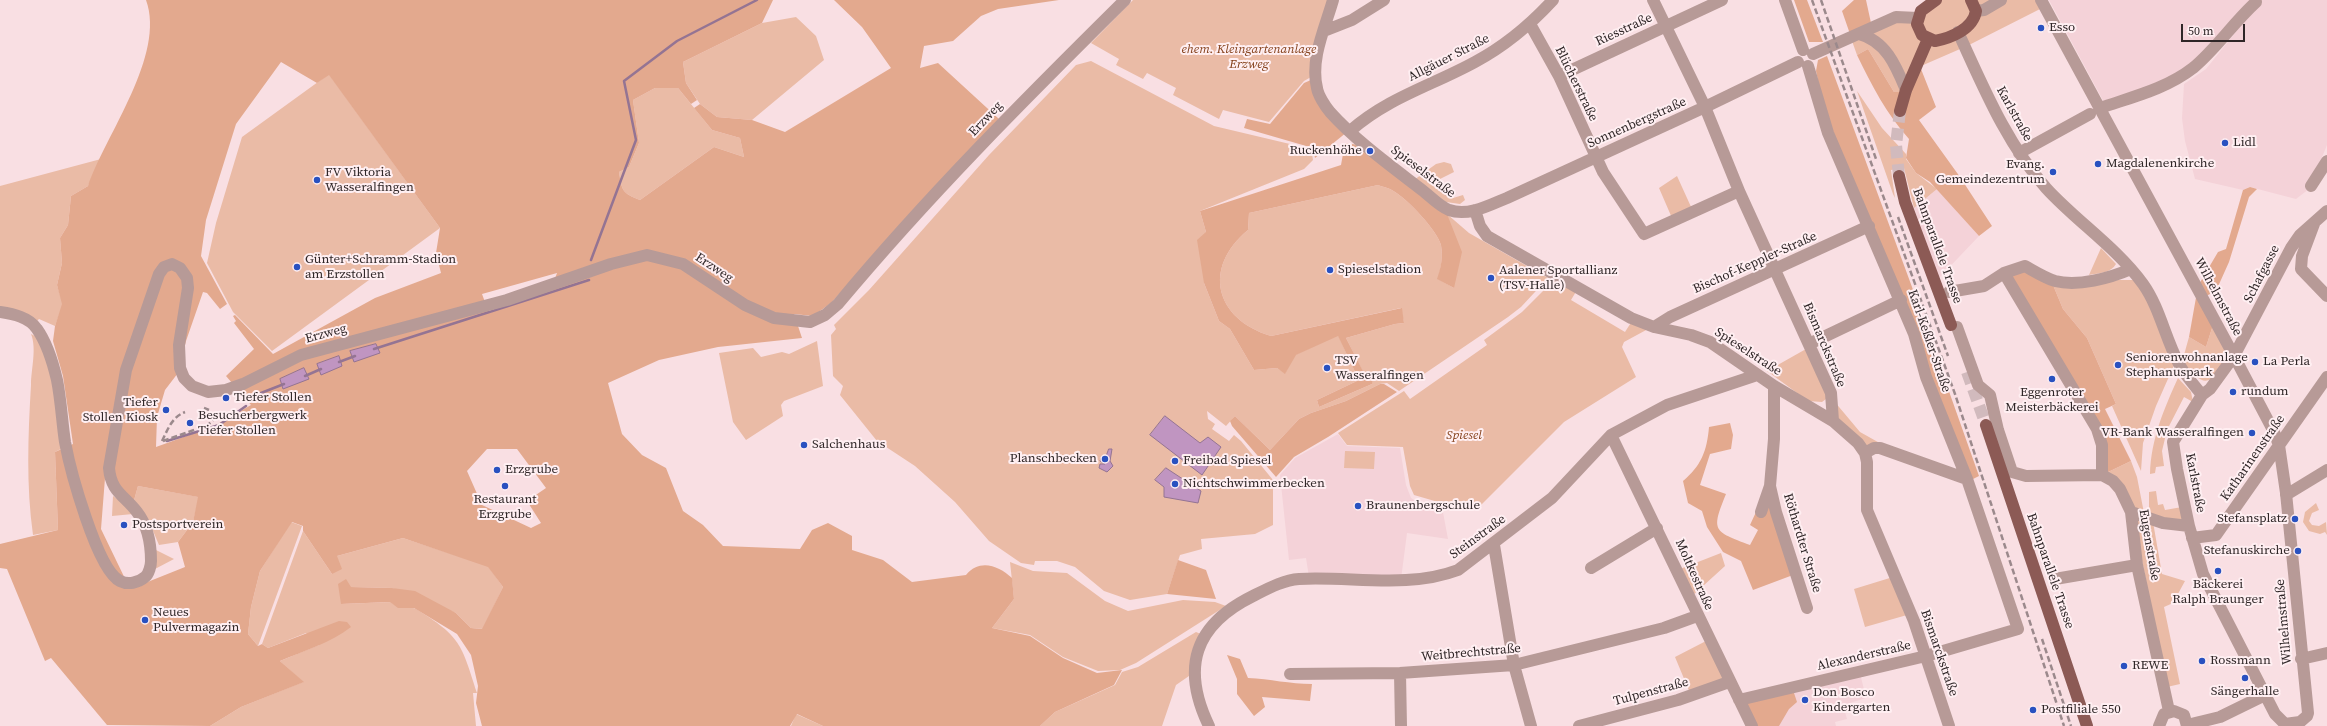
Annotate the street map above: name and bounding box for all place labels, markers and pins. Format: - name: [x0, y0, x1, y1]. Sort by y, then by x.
- place label: Esso: [2049, 20, 2075, 36]
- marker: Esso: [2036, 23, 2046, 33]
- place label: Lidl: [2233, 135, 2256, 151]
- marker: Lidl: [2220, 138, 2230, 148]
- place label: Ruckenhöhe: [1289, 143, 1362, 159]
- marker: Ruckenhöhe: [1365, 146, 1375, 156]
- place label: Magdalenenkirche: [2106, 156, 2214, 172]
- place label: Evang. Gemeindezentrum: [1936, 157, 2045, 188]
- marker: Magdalenenkirche: [2093, 159, 2103, 169]
- place label: FV Viktoria Wasseralfingen: [325, 165, 414, 196]
- marker: Evang. Gemeindezentrum: [2048, 167, 2058, 177]
- marker: FV Viktoria Wasseralfingen: [312, 175, 322, 185]
- place label: Günter+Schramm-Stadion am Erzstollen: [305, 252, 456, 283]
- marker: Günter+Schramm-Stadion am Erzstollen: [292, 262, 302, 272]
- place label: Spieselstadion: [1338, 262, 1421, 278]
- place label: Aalener Sportallianz (TSV-Halle): [1499, 263, 1618, 294]
- marker: Spieselstadion: [1325, 265, 1335, 275]
- marker: Aalener Sportallianz (TSV-Halle): [1486, 273, 1496, 283]
- place label: Seniorenwohnanlage Stephanuspark: [2126, 350, 2248, 381]
- place label: TSV Wasseralfingen: [1335, 353, 1424, 384]
- place label: La Perla: [2263, 354, 2310, 370]
- marker: La Perla: [2250, 357, 2260, 367]
- marker: Seniorenwohnanlage Stephanuspark: [2113, 360, 2123, 370]
- marker: TSV Wasseralfingen: [1322, 363, 1332, 373]
- marker: Eggenroter Meisterbäckerei: [2047, 374, 2057, 384]
- place label: rundum: [2241, 384, 2288, 400]
- place label: Eggenroter Meisterbäckerei: [2005, 385, 2099, 416]
- marker: rundum: [2228, 387, 2238, 397]
- place label: Tiefer Stollen: [234, 390, 312, 406]
- marker: Tiefer Stollen: [221, 393, 231, 403]
- place label: Tiefer Stollen Kiosk: [83, 395, 158, 426]
- marker: Tiefer Stollen Kiosk: [161, 405, 171, 415]
- place label: Besucherbergwerk Tiefer Stollen: [198, 408, 307, 439]
- marker: Besucherbergwerk Tiefer Stollen: [185, 418, 195, 428]
- place label: VR-Bank Wasseralfingen: [2101, 425, 2244, 441]
- marker: VR-Bank Wasseralfingen: [2247, 428, 2257, 438]
- place label: Salchenhaus: [812, 437, 885, 453]
- marker: Salchenhaus: [799, 440, 809, 450]
- place label: Planschbecken: [1010, 451, 1097, 467]
- place label: Freibad Spiesel: [1183, 453, 1271, 469]
- marker: Planschbecken: [1100, 454, 1110, 464]
- marker: Freibad Spiesel: [1170, 456, 1180, 466]
- place label: Erzgrube: [505, 462, 558, 478]
- marker: Erzgrube: [492, 465, 502, 475]
- place label: Nichtschwimmerbecken: [1183, 476, 1325, 492]
- marker: Nichtschwimmerbecken: [1170, 479, 1180, 489]
- marker: Restaurant Erzgrube: [500, 481, 510, 491]
- place label: Restaurant Erzgrube: [474, 492, 536, 523]
- place label: Braunenbergschule: [1366, 498, 1480, 514]
- marker: Braunenbergschule: [1353, 501, 1363, 511]
- place label: Stefansplatz: [2217, 511, 2287, 527]
- marker: Stefansplatz: [2290, 514, 2300, 524]
- place label: Postsportverein: [132, 517, 223, 533]
- marker: Postsportverein: [119, 520, 129, 530]
- place label: Stefanuskirche: [2204, 543, 2290, 559]
- marker: Stefanuskirche: [2293, 546, 2303, 556]
- marker: Bäckerei Ralph Braunger: [2213, 566, 2223, 576]
- place label: Bäckerei Ralph Braunger: [2172, 577, 2264, 608]
- place label: Neues Pulvermagazin: [153, 605, 239, 636]
- marker: Neues Pulvermagazin: [140, 615, 150, 625]
- place label: Rossmann: [2210, 653, 2271, 669]
- marker: Rossmann: [2197, 656, 2207, 666]
- place label: REWE: [2132, 658, 2168, 674]
- marker: REWE: [2119, 661, 2129, 671]
- marker: Sängerhalle: [2240, 673, 2250, 683]
- place label: Sängerhalle: [2211, 684, 2279, 700]
- place label: Don Bosco Kindergarten: [1813, 685, 1890, 716]
- marker: Don Bosco Kindergarten: [1800, 695, 1810, 705]
- place label: Postfiliale 550: [2041, 702, 2121, 718]
- marker: Postfiliale 550: [2028, 705, 2038, 715]

